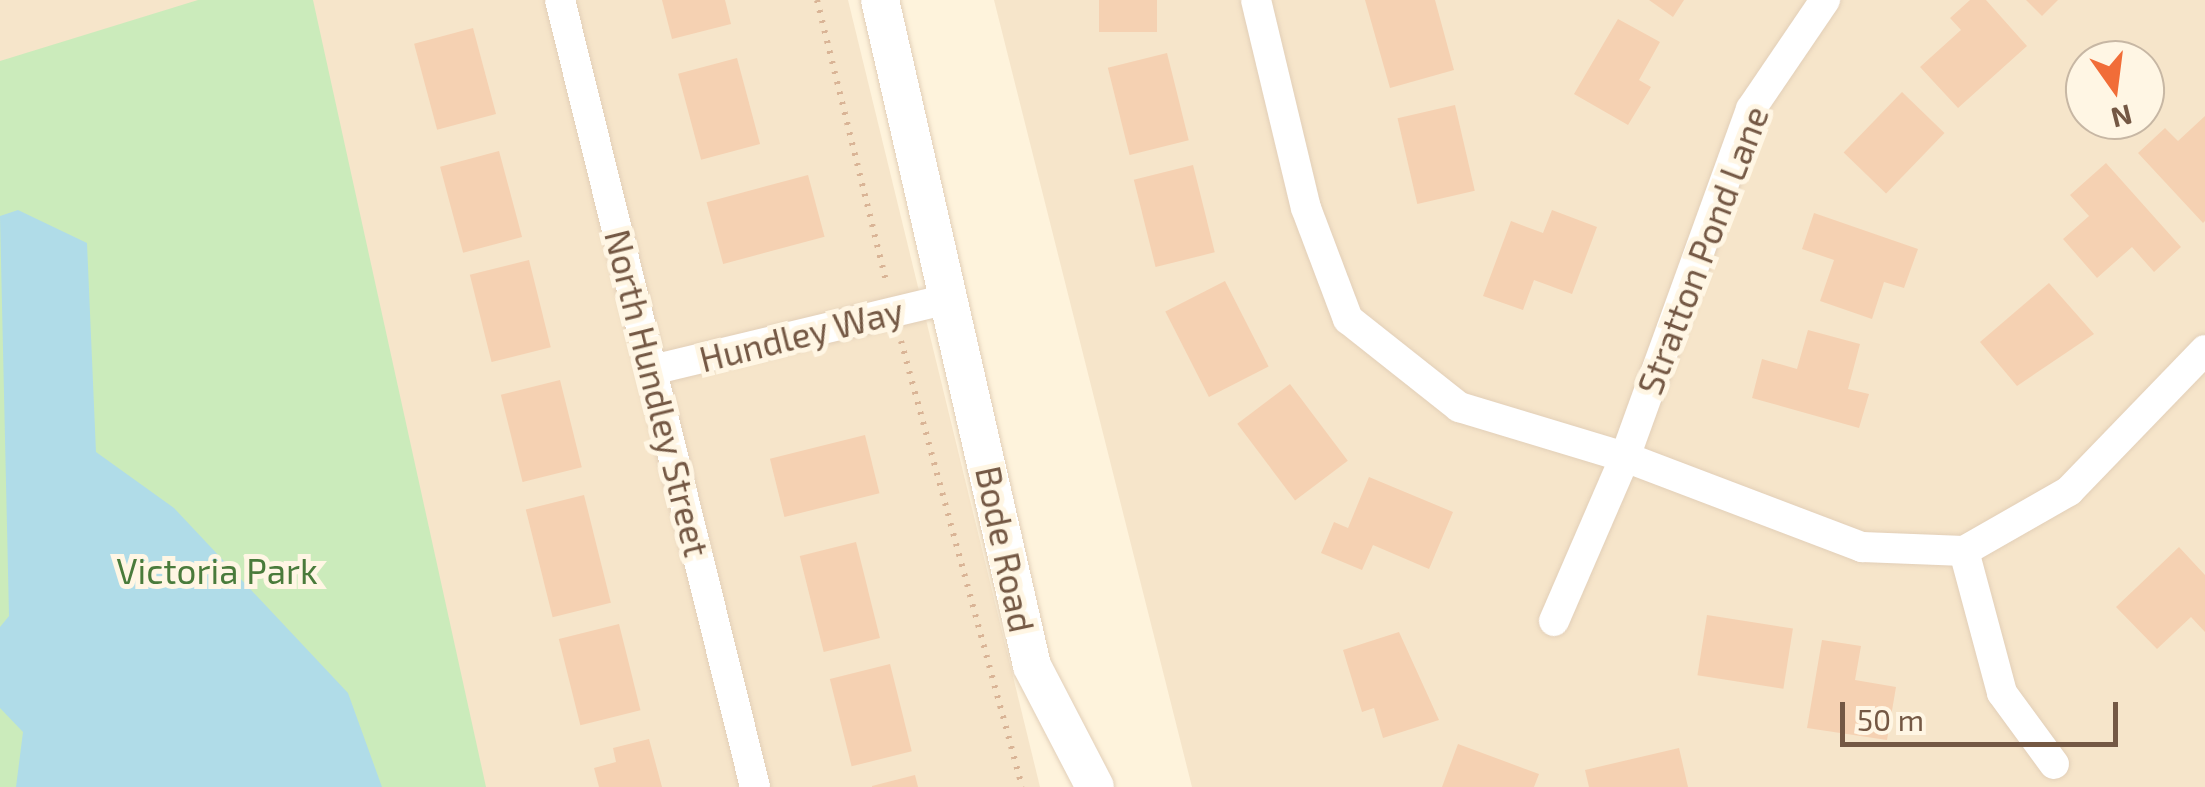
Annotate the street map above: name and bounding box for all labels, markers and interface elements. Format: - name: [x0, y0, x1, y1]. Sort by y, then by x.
- north arrow: [2065, 40, 2165, 140]
- text: N: [2108, 98, 2136, 136]
- street label: Stratton Pond Lane: [1628, 100, 1776, 400]
- street label: North Hundley Street: [597, 225, 719, 561]
- street label: Hundley Way: [694, 288, 908, 380]
- street label: Bode Road: [968, 462, 1044, 636]
- park label: Victoria Park: [116, 549, 318, 591]
- scale bar: [1845, 682, 2122, 744]
- text: 50 m: [1857, 701, 1924, 737]

